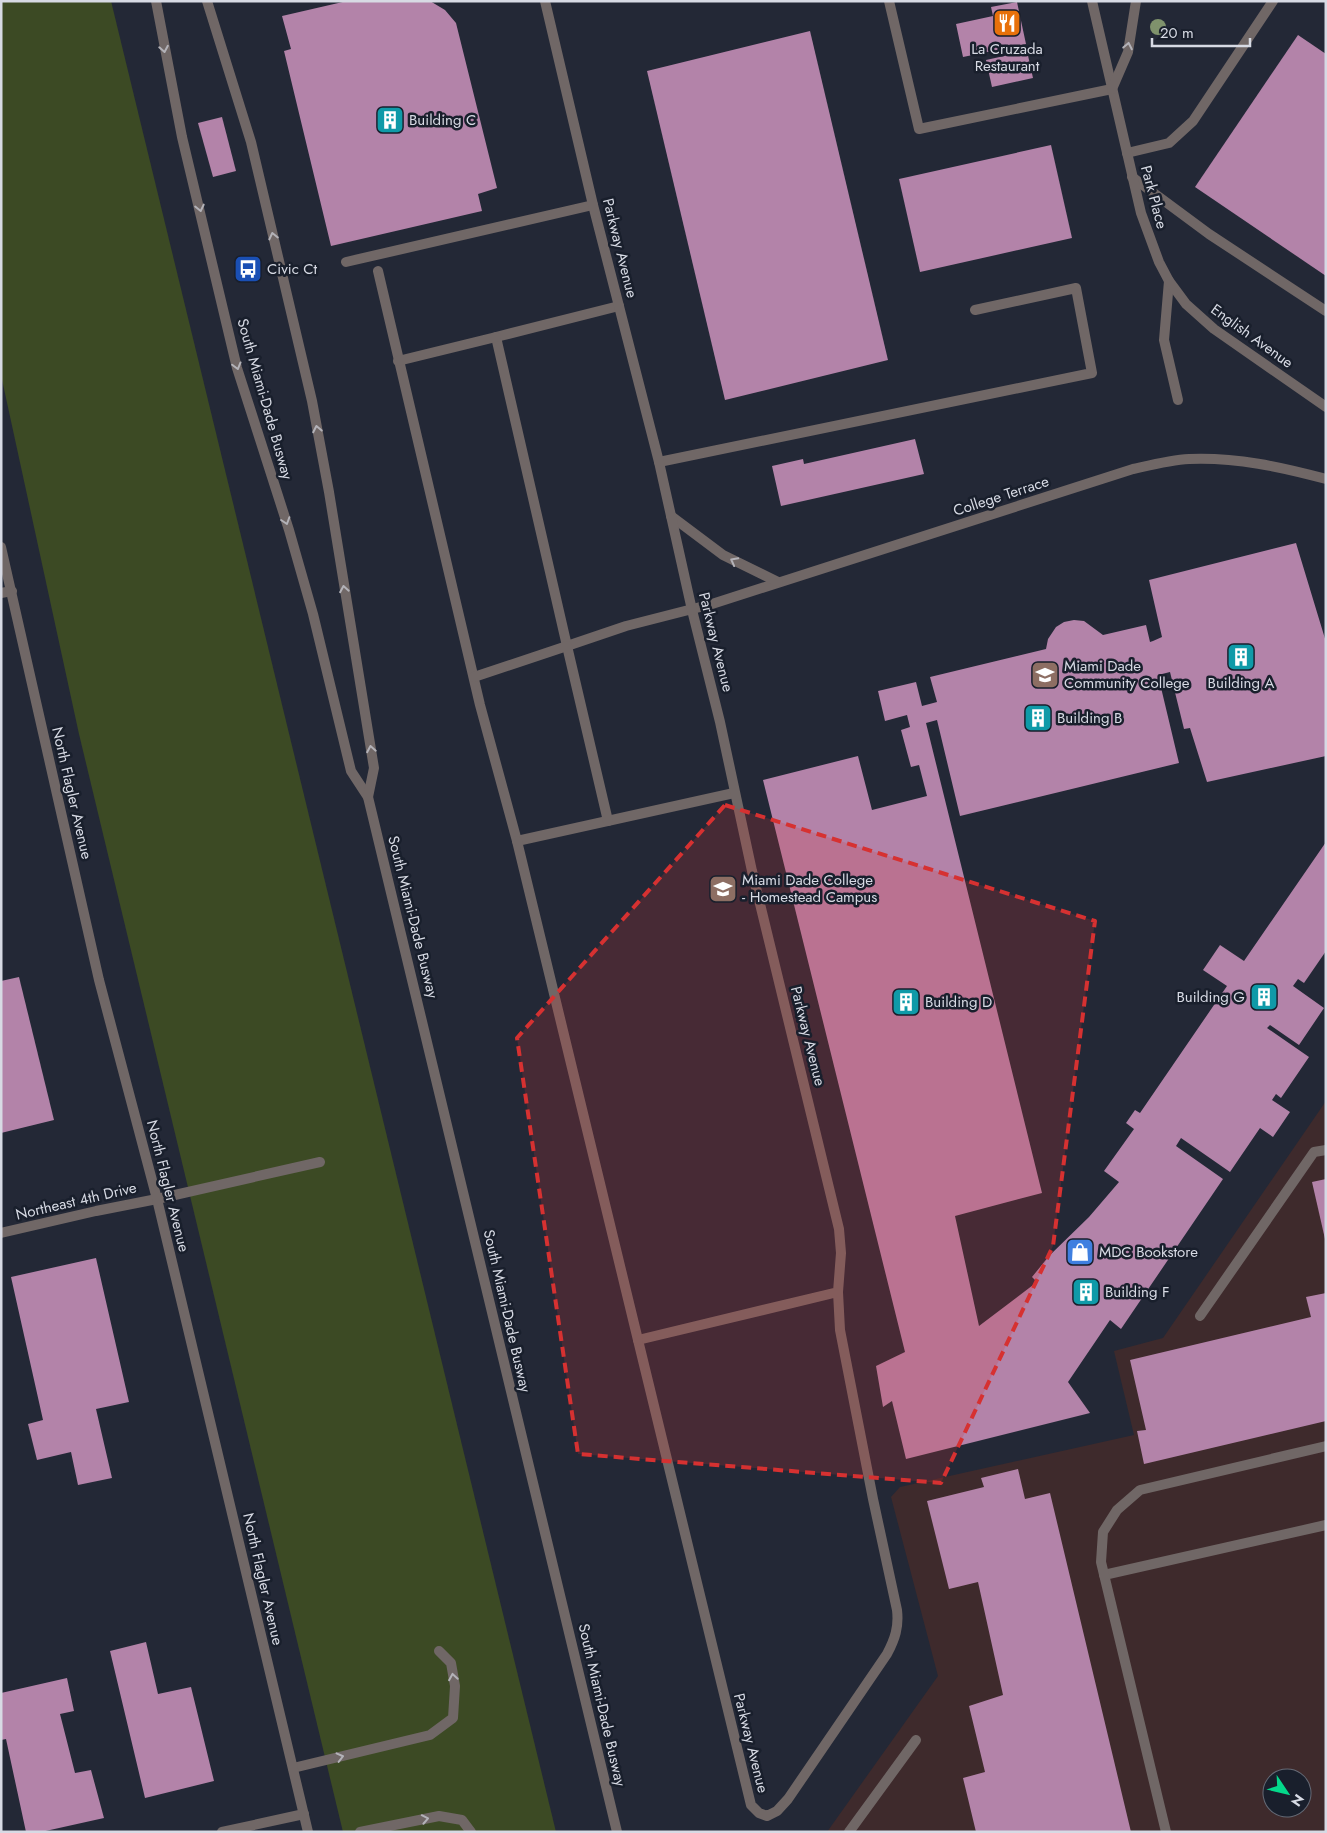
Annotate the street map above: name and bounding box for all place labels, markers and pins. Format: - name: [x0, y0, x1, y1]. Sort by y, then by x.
- restaurant icon: La Cruzada Restaurant: [992, 8, 1022, 38]
- place label: La Cruzada Restaurant: [971, 38, 1043, 77]
- building icon: Building C: [375, 105, 405, 135]
- place label: Building C: [409, 109, 476, 131]
- bus stop icon: Civic Ct: [233, 254, 263, 284]
- place label: Civic Ct: [267, 258, 318, 280]
- building icon: Building A: [1226, 642, 1256, 672]
- place label: Miami Dade Community College: [1064, 655, 1190, 694]
- school or university icon: Miami Dade Community College: [1030, 660, 1060, 690]
- place label: Building A: [1208, 672, 1275, 694]
- building icon: Building B: [1023, 703, 1053, 733]
- place label: Building B: [1057, 707, 1122, 729]
- place label: Miami Dade College - Homestead Campus: [742, 869, 877, 908]
- school or university icon: Miami Dade College - Homestead Campus: [708, 874, 738, 904]
- building icon: Building G: [1249, 982, 1279, 1012]
- place label: Building G: [1176, 986, 1245, 1008]
- building icon: Building D: [891, 987, 921, 1017]
- place label: Building D: [925, 991, 992, 1013]
- shop icon: MDC Bookstore: [1065, 1237, 1095, 1267]
- place label: MDC Bookstore: [1099, 1241, 1198, 1263]
- building icon: Building F: [1071, 1277, 1101, 1307]
- place label: Building F: [1105, 1281, 1169, 1303]

